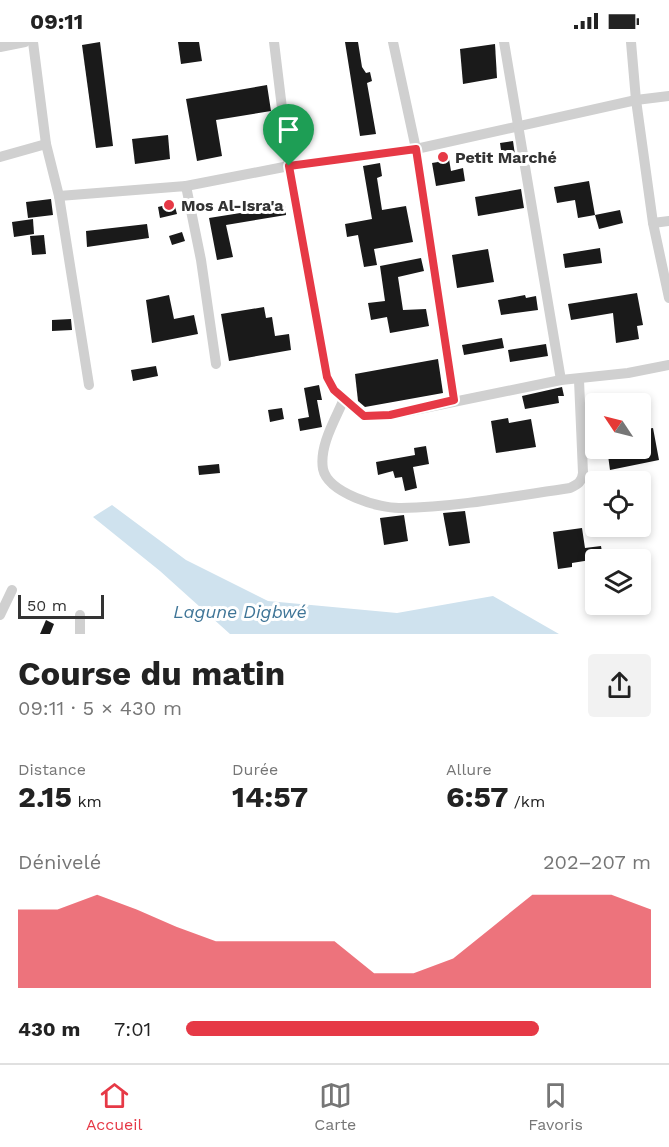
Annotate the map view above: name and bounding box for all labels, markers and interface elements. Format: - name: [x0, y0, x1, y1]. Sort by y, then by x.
- text: 09:11: [30, 9, 83, 34]
- pin: [263, 104, 314, 166]
- icon: arrive: [272, 113, 305, 146]
- place label: Petit Marché: [455, 148, 557, 167]
- marker: Petit Marché: [436, 150, 450, 164]
- place label: Mos Al-Isra'a: [181, 196, 284, 215]
- marker: Mos Al-Isra'a: [162, 198, 176, 212]
- north arrow: [585, 393, 651, 459]
- map controls: [585, 393, 651, 615]
- button: locate: [585, 471, 651, 537]
- button: layers: [585, 549, 651, 615]
- scale bar: [18, 592, 104, 620]
- text: 50 m: [27, 596, 67, 615]
- water label: Lagune Digbwé: [173, 601, 307, 622]
- text: Course du matin: [18, 654, 285, 693]
- button: share: [588, 654, 651, 717]
- text: 09:11 · 5 × 430 m: [18, 696, 182, 720]
- text: Distance: [18, 760, 86, 779]
- text: Durée: [232, 760, 278, 779]
- text: Allure: [446, 760, 492, 779]
- text: 2.15: [18, 779, 72, 814]
- text: 14:57: [232, 779, 308, 814]
- text: 6:57: [446, 779, 508, 814]
- text: km: [72, 792, 102, 811]
- text: /km: [508, 792, 545, 811]
- text: Dénivelé: [18, 850, 101, 874]
- text: 202–207 m: [543, 850, 651, 874]
- text: 430 m: [18, 1017, 80, 1041]
- text: 7:01: [114, 1017, 151, 1041]
- tab: Accueil: [86, 1079, 143, 1134]
- tab: Carte: [314, 1079, 356, 1134]
- tab: Favoris: [528, 1079, 583, 1134]

